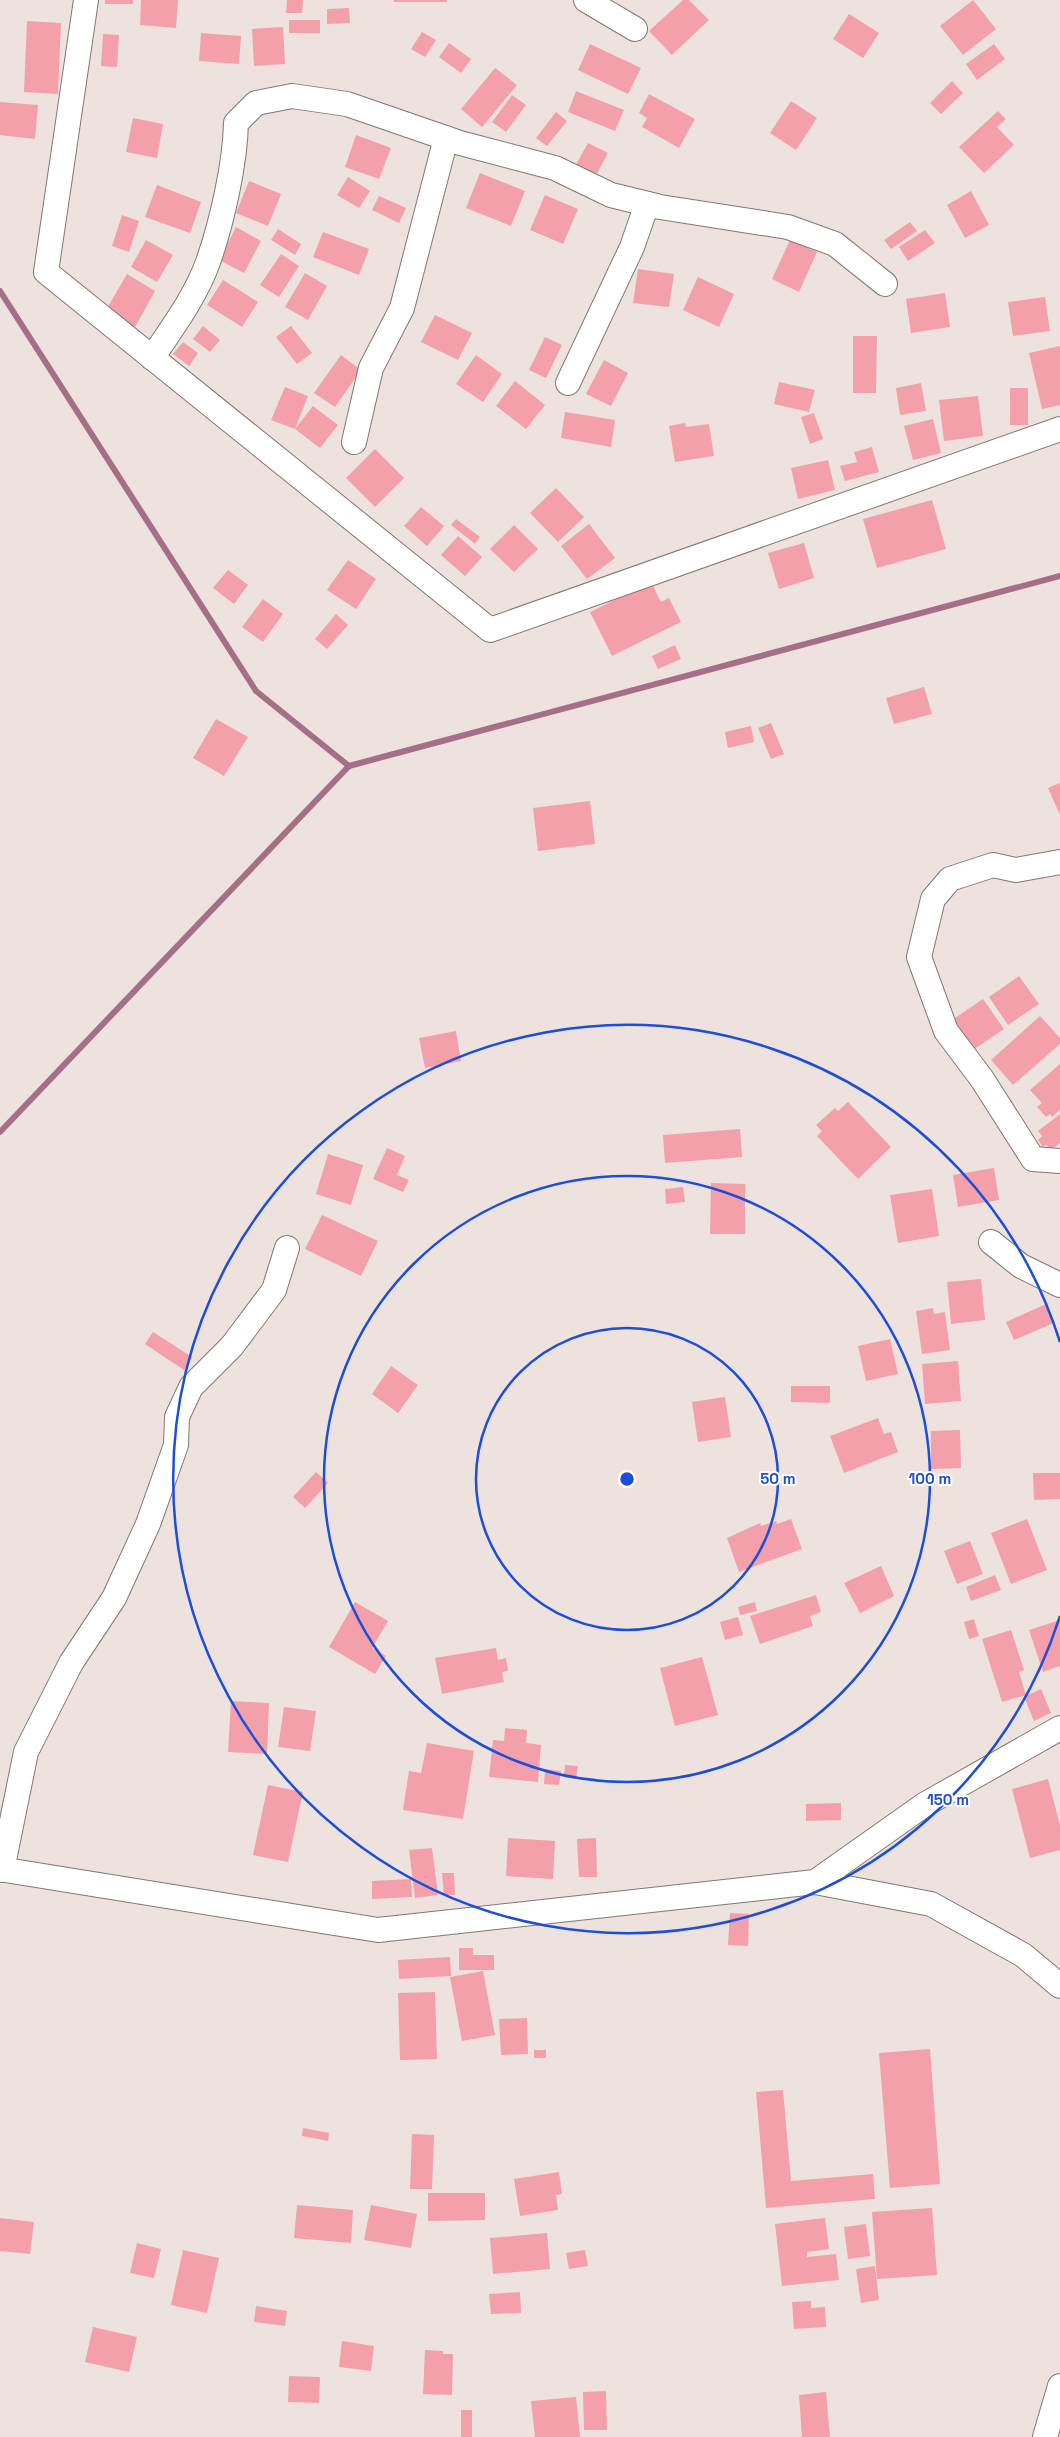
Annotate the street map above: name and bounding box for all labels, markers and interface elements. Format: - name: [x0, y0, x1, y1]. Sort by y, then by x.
- text: 50 m: [760, 1469, 796, 1488]
- text: 100 m: [909, 1469, 951, 1488]
- centre of rings: [618, 1470, 636, 1488]
- text: 150 m: [927, 1790, 969, 1809]

